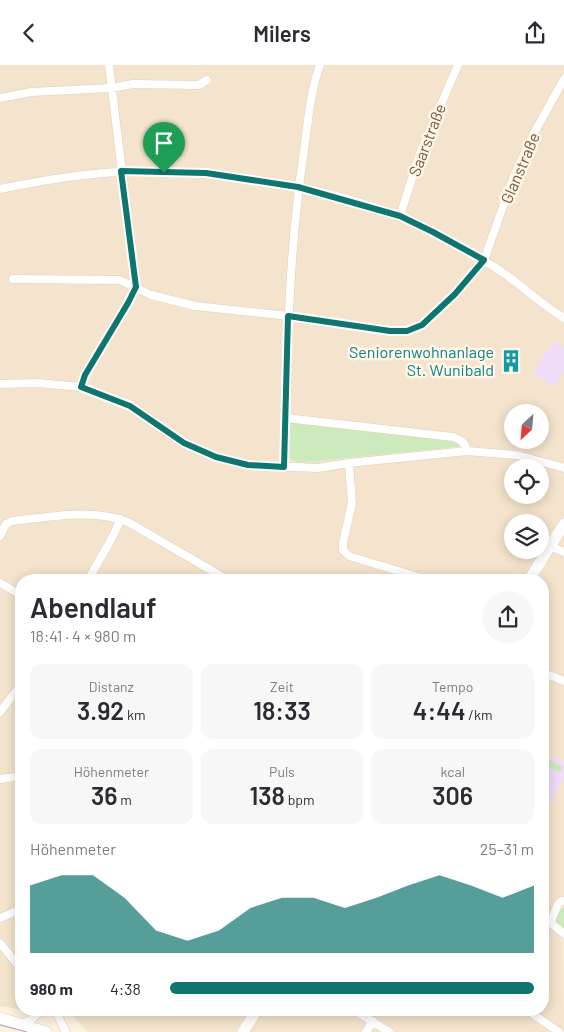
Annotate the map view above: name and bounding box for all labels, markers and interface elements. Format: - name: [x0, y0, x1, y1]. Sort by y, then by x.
- icon: back: [15, 19, 43, 47]
- icon: share: [521, 19, 549, 47]
- text: Milers: [253, 20, 311, 46]
- street label: Saarstraße: [404, 101, 449, 179]
- pin: [143, 122, 185, 173]
- icon: arrive: [150, 129, 178, 157]
- street label: Glanstraße: [496, 129, 543, 206]
- place label: Seniorenwohnanlage St. Wunibald: [349, 342, 494, 379]
- building icon: Seniorenwohnanlage St. Wunibald: [498, 348, 524, 374]
- north arrow: [504, 404, 549, 449]
- map controls: [504, 404, 549, 559]
- button: locate: [504, 459, 549, 504]
- button: layers: [504, 514, 549, 559]
- text: Abendlauf: [30, 590, 157, 624]
- button: share: [482, 591, 534, 643]
- text: 18:41 · 4 × 980 m: [30, 626, 136, 645]
- text: Distanz: [89, 678, 134, 695]
- text: Zeit: [270, 678, 294, 695]
- text: Tempo: [432, 678, 473, 695]
- text: 3.92: [77, 695, 124, 725]
- text: 18:33: [253, 695, 311, 725]
- text: 4:44: [413, 695, 466, 725]
- text: km: [124, 706, 146, 723]
- text: /km: [466, 706, 493, 723]
- text: Höhenmeter: [74, 763, 149, 780]
- text: Puls: [269, 763, 295, 780]
- text: kcal: [440, 763, 465, 780]
- text: 36: [91, 780, 117, 810]
- text: 138: [249, 780, 285, 810]
- text: 306: [432, 780, 473, 810]
- text: m: [117, 791, 132, 808]
- text: bpm: [285, 791, 315, 808]
- text: Höhenmeter: [30, 839, 116, 858]
- text: 25–31 m: [480, 839, 534, 858]
- text: 980 m: [30, 979, 73, 998]
- text: 4:38: [110, 979, 141, 998]

